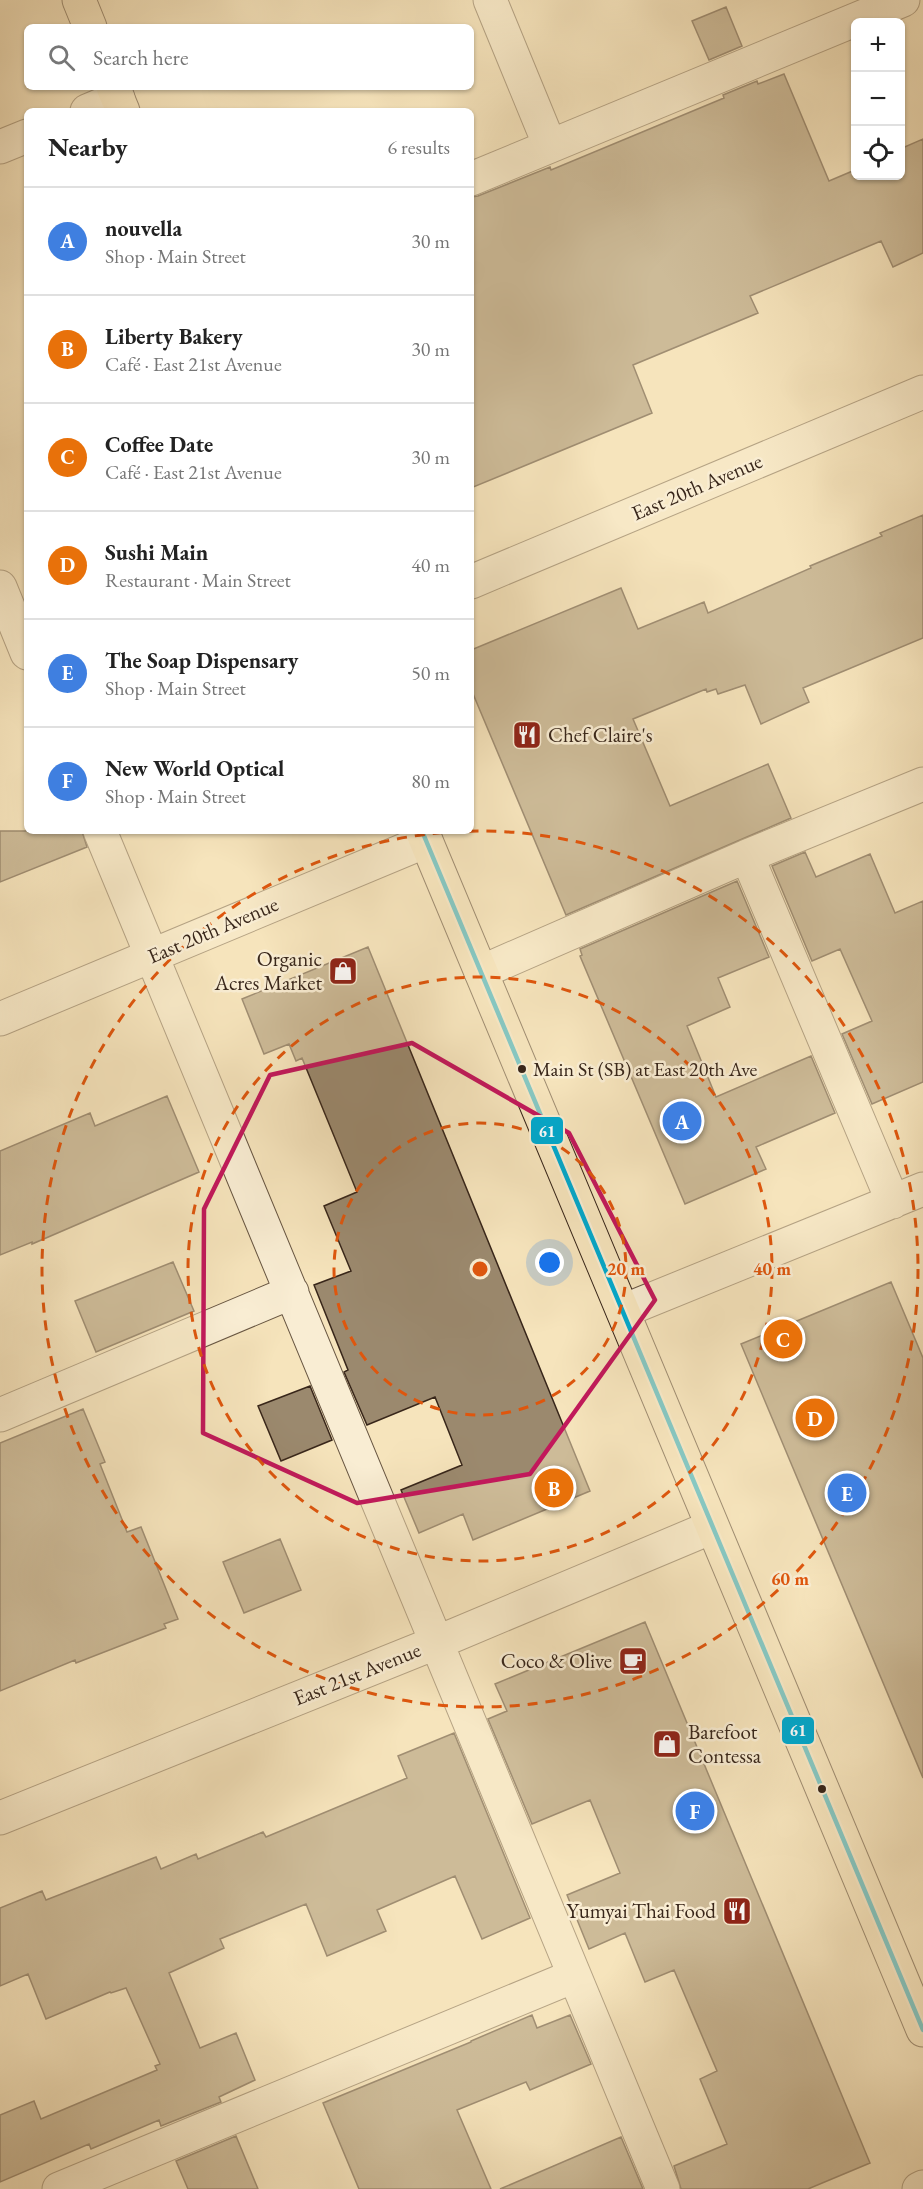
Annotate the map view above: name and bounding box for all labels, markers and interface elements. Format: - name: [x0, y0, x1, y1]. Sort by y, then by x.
- map controls: [851, 18, 905, 180]
- button: +: [851, 18, 905, 72]
- search box: [24, 24, 474, 90]
- icon: search: [45, 41, 78, 74]
- text: Search here: [93, 43, 188, 72]
- button: −: [851, 72, 905, 126]
- button: locate: [851, 126, 905, 180]
- text: Nearby: [48, 130, 128, 164]
- text: 6 results: [387, 134, 450, 160]
- text: nouvella: [105, 214, 182, 243]
- text: A: [60, 228, 75, 254]
- text: 30 m: [411, 228, 450, 254]
- text: Shop · Main Street: [105, 243, 246, 269]
- text: Liberty Bakery: [105, 322, 242, 351]
- text: B: [61, 336, 74, 362]
- text: 30 m: [411, 336, 450, 362]
- text: Café · East 21st Avenue: [105, 351, 282, 377]
- text: Coffee Date: [105, 430, 213, 459]
- text: C: [60, 444, 75, 470]
- text: 30 m: [411, 444, 450, 470]
- street label: East 20th Avenue: [627, 447, 766, 526]
- text: Café · East 21st Avenue: [105, 459, 282, 485]
- text: Sushi Main: [105, 538, 208, 567]
- text: D: [60, 552, 75, 578]
- text: 40 m: [411, 552, 450, 578]
- text: Restaurant · Main Street: [105, 567, 291, 593]
- text: The Soap Dispensary: [105, 646, 298, 675]
- text: E: [62, 660, 73, 686]
- text: 50 m: [411, 660, 450, 686]
- text: Shop · Main Street: [105, 675, 246, 701]
- restaurant icon: Chef Claire's: [511, 719, 543, 751]
- place label: Chef Claire's: [548, 721, 653, 748]
- text: New World Optical: [105, 754, 284, 783]
- text: F: [62, 768, 73, 794]
- text: 80 m: [411, 768, 450, 794]
- text: Shop · Main Street: [105, 783, 246, 809]
- street label: East 20th Avenue: [143, 890, 282, 969]
- place label: Organic Acres Market: [214, 945, 322, 996]
- shop icon: Organic Acres Market: [327, 955, 359, 987]
- place label: Main St (SB) at East 20th Ave: [533, 1056, 758, 1082]
- marker: Main St (SB) at East 20th Ave: [516, 1063, 528, 1075]
- pin: A: [662, 1098, 702, 1144]
- line badge: 61: [530, 1116, 564, 1145]
- text: 61: [539, 1121, 555, 1142]
- your location: [535, 1248, 564, 1277]
- text: 20 m: [607, 1257, 645, 1280]
- text: 40 m: [753, 1257, 791, 1280]
- centre of rings: [470, 1259, 490, 1279]
- pin: C: [764, 1316, 802, 1362]
- pin: D: [796, 1396, 834, 1440]
- pin: B: [534, 1466, 574, 1510]
- pin: E: [828, 1470, 866, 1516]
- text: 60 m: [771, 1567, 809, 1590]
- street label: East 21st Avenue: [289, 1636, 425, 1711]
- cafe icon: Coco & Olive: [617, 1645, 649, 1677]
- place label: Coco & Olive: [501, 1647, 612, 1674]
- line badge: 61: [781, 1716, 815, 1745]
- place label: Barefoot Contessa: [688, 1718, 762, 1769]
- text: 61: [790, 1720, 806, 1741]
- shop icon: Barefoot Contessa: [651, 1728, 683, 1760]
- unlabelled marker: [816, 1783, 828, 1795]
- pin: F: [676, 1788, 714, 1834]
- restaurant icon: Yumyai Thai Food: [721, 1895, 753, 1927]
- place label: Yumyai Thai Food: [567, 1897, 716, 1924]

